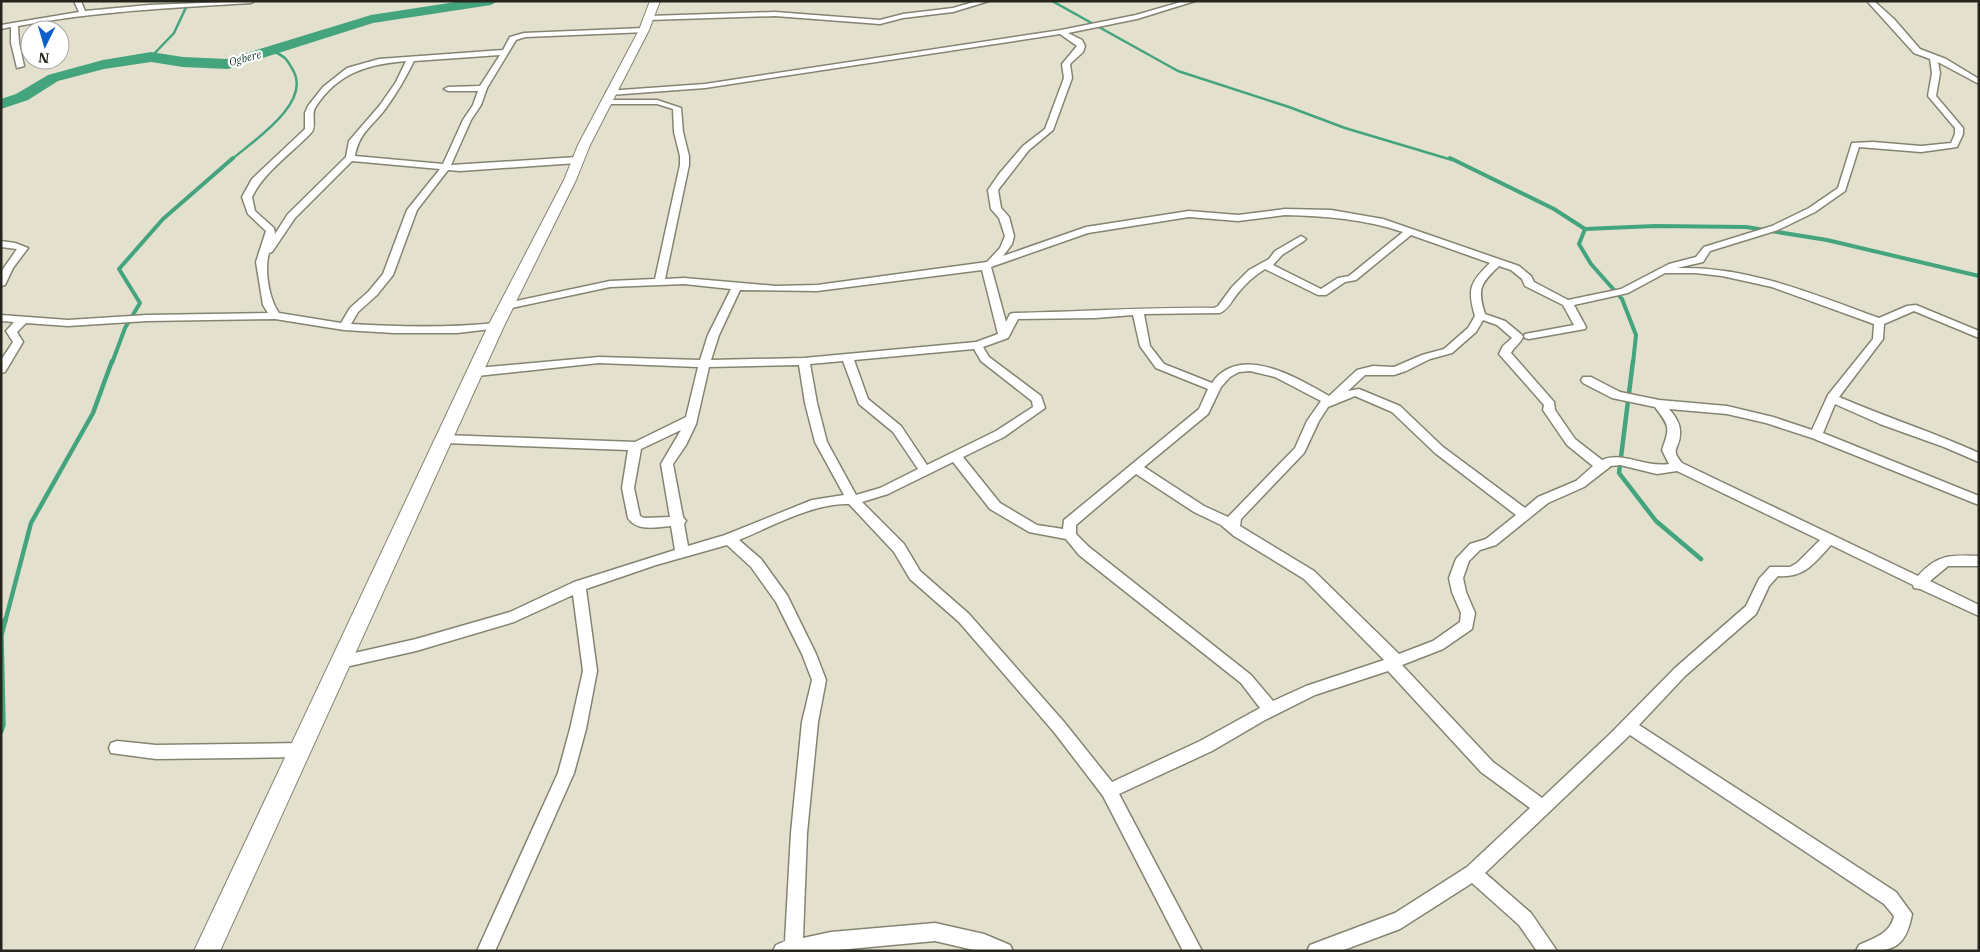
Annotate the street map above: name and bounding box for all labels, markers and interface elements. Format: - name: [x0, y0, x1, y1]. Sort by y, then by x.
- north arrow: [20, 20, 70, 70]
- water label: Ogbere: [227, 47, 263, 69]
- text: N: [38, 49, 50, 67]

